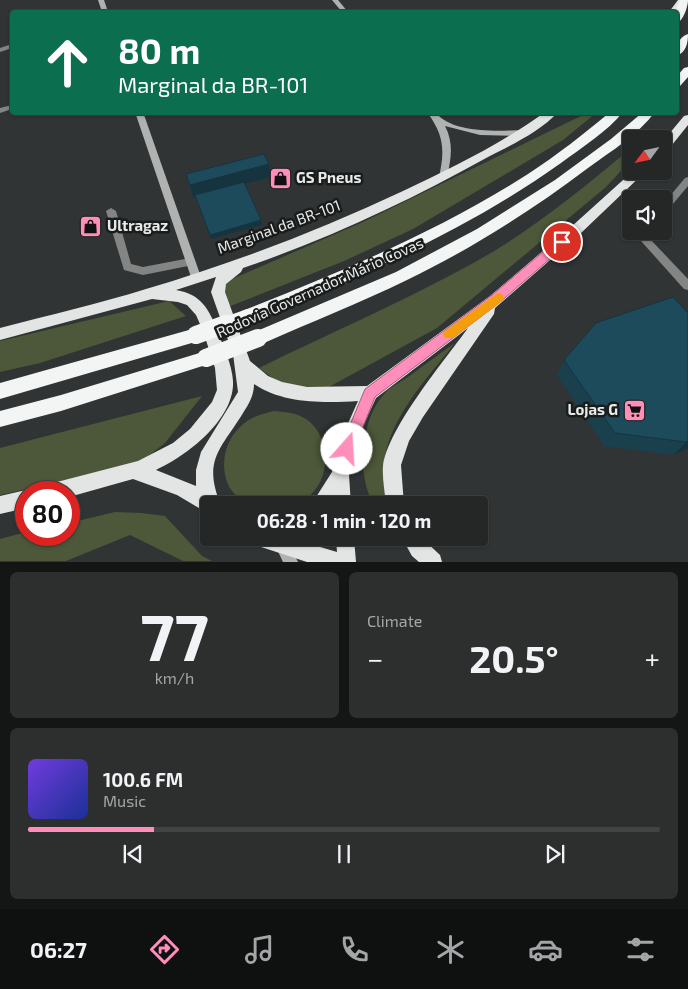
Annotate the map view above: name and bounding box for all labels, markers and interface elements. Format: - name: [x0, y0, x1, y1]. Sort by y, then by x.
- text: 80 m: [118, 29, 200, 71]
- icon: ahead: [35, 30, 100, 95]
- text: Marginal da BR-101: [118, 71, 308, 97]
- north arrow: [622, 130, 672, 180]
- map controls: [622, 130, 672, 240]
- shop icon: GS Pneus: [268, 166, 292, 190]
- place label: GS Pneus: [296, 168, 361, 186]
- button: sound: [622, 190, 672, 240]
- street label: Marginal da BR-101: [215, 195, 343, 257]
- shop icon: Ultragaz: [79, 214, 103, 238]
- place label: Ultragaz: [107, 216, 168, 234]
- pin: [541, 221, 583, 263]
- icon: arrive: [548, 228, 576, 256]
- street label: Rodovia Governador Mário Covas: [213, 233, 426, 341]
- supermarket icon: Lojas G: [622, 398, 646, 422]
- place label: Lojas G: [567, 400, 618, 418]
- position arrow: [320, 422, 372, 474]
- speed limit sign: 80: [15, 481, 80, 546]
- text: 06:28 · 1 min · 120 m: [257, 509, 431, 532]
- text: 77: [140, 596, 209, 674]
- text: Climate: [367, 611, 422, 630]
- text: 20.5°: [469, 635, 559, 681]
- text: −: [367, 641, 383, 675]
- text: +: [645, 641, 660, 675]
- text: km/h: [155, 668, 194, 687]
- text: 100.6 FM: [103, 768, 183, 791]
- text: Music: [103, 791, 146, 810]
- icon: previous: [119, 840, 147, 868]
- icon: pause: [330, 840, 358, 868]
- icon: next: [541, 840, 569, 868]
- icon: directions: [147, 932, 182, 967]
- icon: music: [242, 932, 277, 967]
- icon: phone: [337, 932, 372, 967]
- icon: climate: [433, 932, 468, 967]
- icon: car: [528, 932, 563, 967]
- icon: filters: [623, 932, 658, 967]
- text: 06:27: [30, 936, 87, 962]

